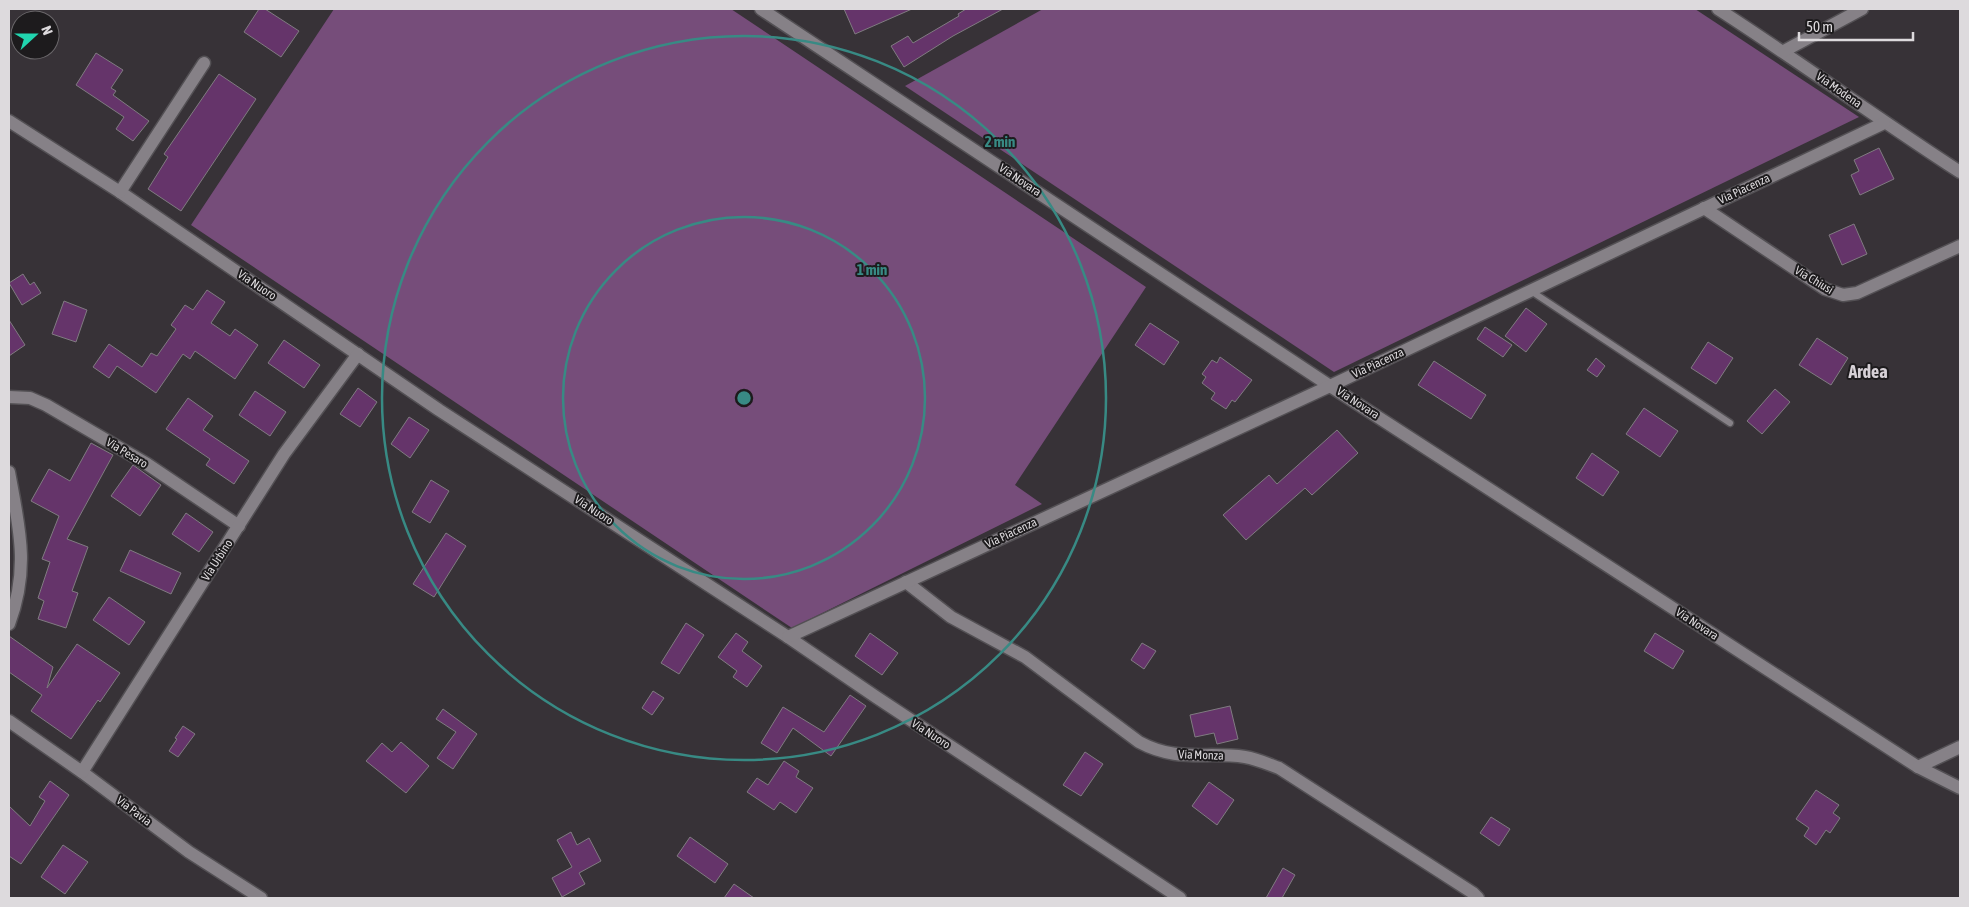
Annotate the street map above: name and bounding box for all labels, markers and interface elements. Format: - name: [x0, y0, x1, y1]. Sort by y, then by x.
- north arrow: [10, 10, 60, 60]
- scale bar: [1799, 10, 1913, 42]
- text: 50 m: [1806, 18, 1833, 35]
- text: N: [38, 24, 56, 37]
- street label: Via Modena: [1814, 69, 1864, 111]
- text: 2 min: [985, 133, 1015, 150]
- street label: Via Novara: [996, 161, 1044, 199]
- street label: Via Piacenza: [1716, 171, 1772, 207]
- text: 1 min: [857, 261, 887, 278]
- street label: Via Chiusi: [1792, 263, 1836, 297]
- street label: Via Nuoro: [235, 267, 279, 303]
- street label: Via Piacenza: [1350, 345, 1406, 381]
- district label: Ardea: [1847, 361, 1888, 382]
- street label: Via Novara: [1334, 384, 1382, 422]
- centre of rings: [735, 389, 753, 407]
- street label: Via Pesaro: [104, 435, 151, 471]
- street label: Via Nuoro: [572, 492, 616, 528]
- street label: Via Piacenza: [983, 515, 1039, 551]
- street label: Via Urbino: [198, 536, 236, 583]
- street label: Via Novara: [1673, 605, 1721, 643]
- street label: Via Nuoro: [909, 716, 953, 752]
- street label: Via Monza: [1178, 747, 1224, 763]
- street label: Via Pavia: [114, 793, 154, 829]

